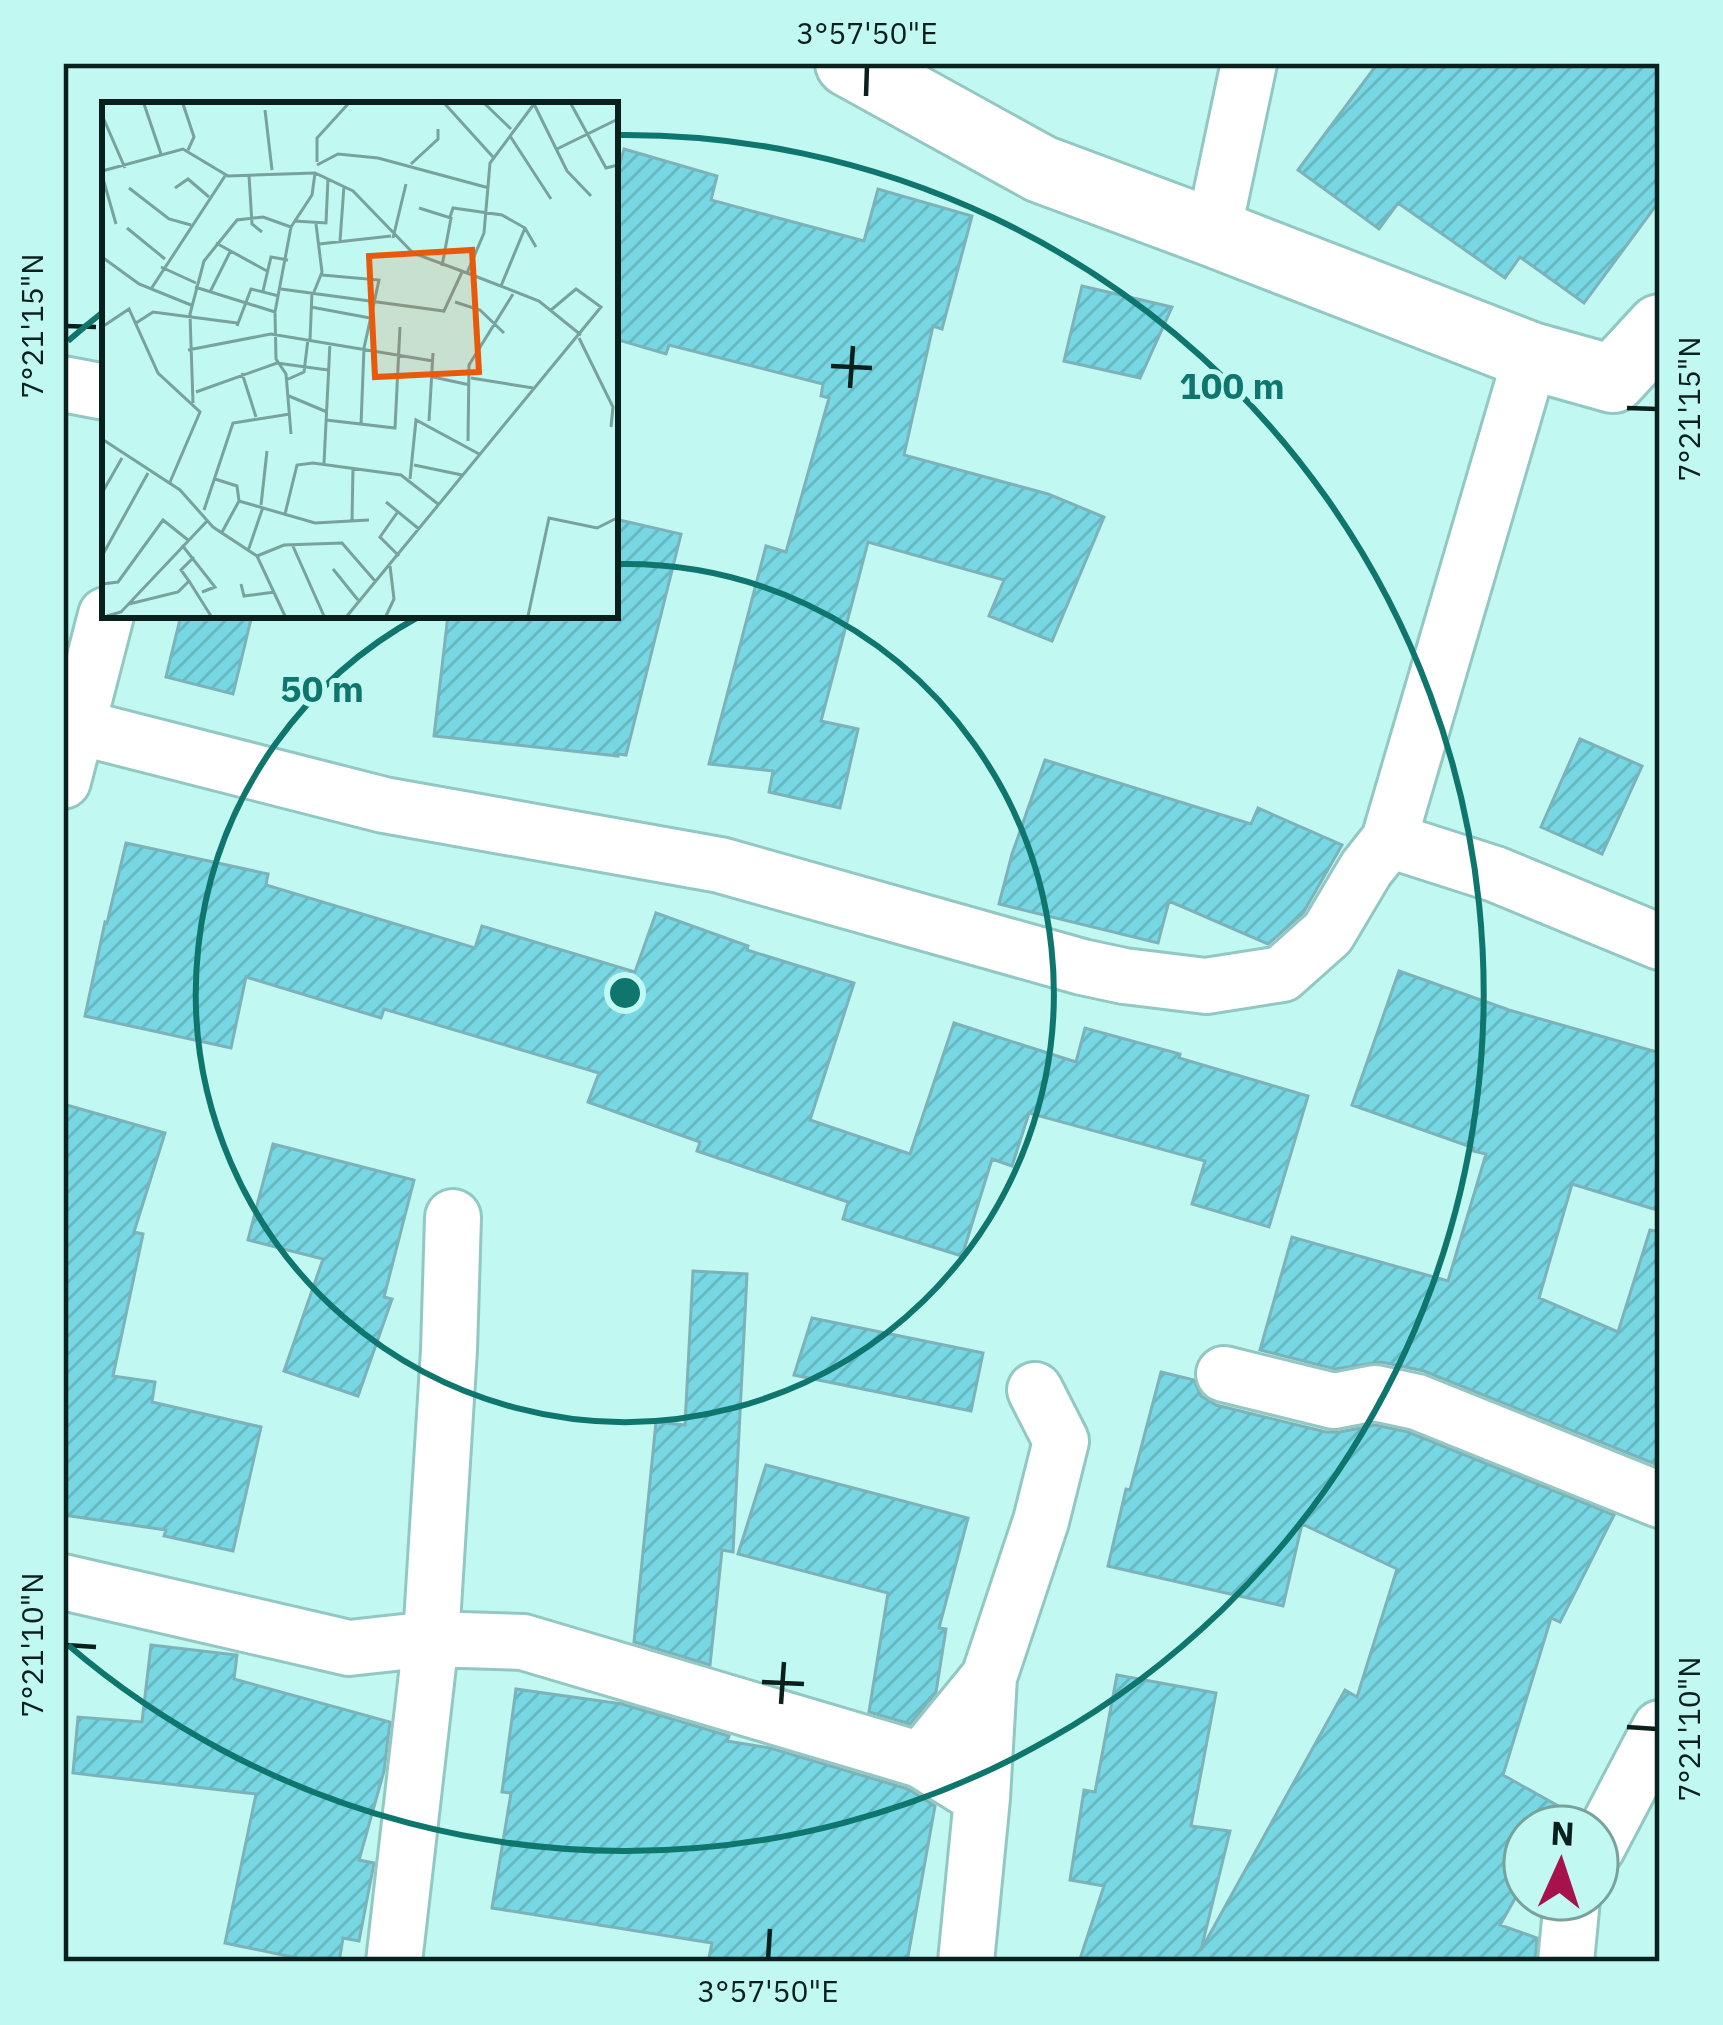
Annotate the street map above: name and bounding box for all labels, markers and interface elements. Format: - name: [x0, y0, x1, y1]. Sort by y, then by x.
- text: 3°57'50"E: [796, 13, 938, 52]
- inset map: [102, 102, 618, 618]
- text: 7°21'15"N: [12, 253, 51, 399]
- text: 7°21'15"N: [1669, 336, 1708, 482]
- text: 100 m: [1179, 362, 1285, 409]
- text: 50 m: [280, 665, 364, 712]
- centre of rings: [604, 972, 646, 1014]
- text: 7°21'10"N: [12, 1572, 51, 1718]
- text: 7°21'10"N: [1669, 1656, 1708, 1802]
- north arrow: [1501, 1803, 1621, 1923]
- text: N: [1550, 1810, 1576, 1855]
- text: 3°57'50"E: [697, 1971, 839, 2010]

